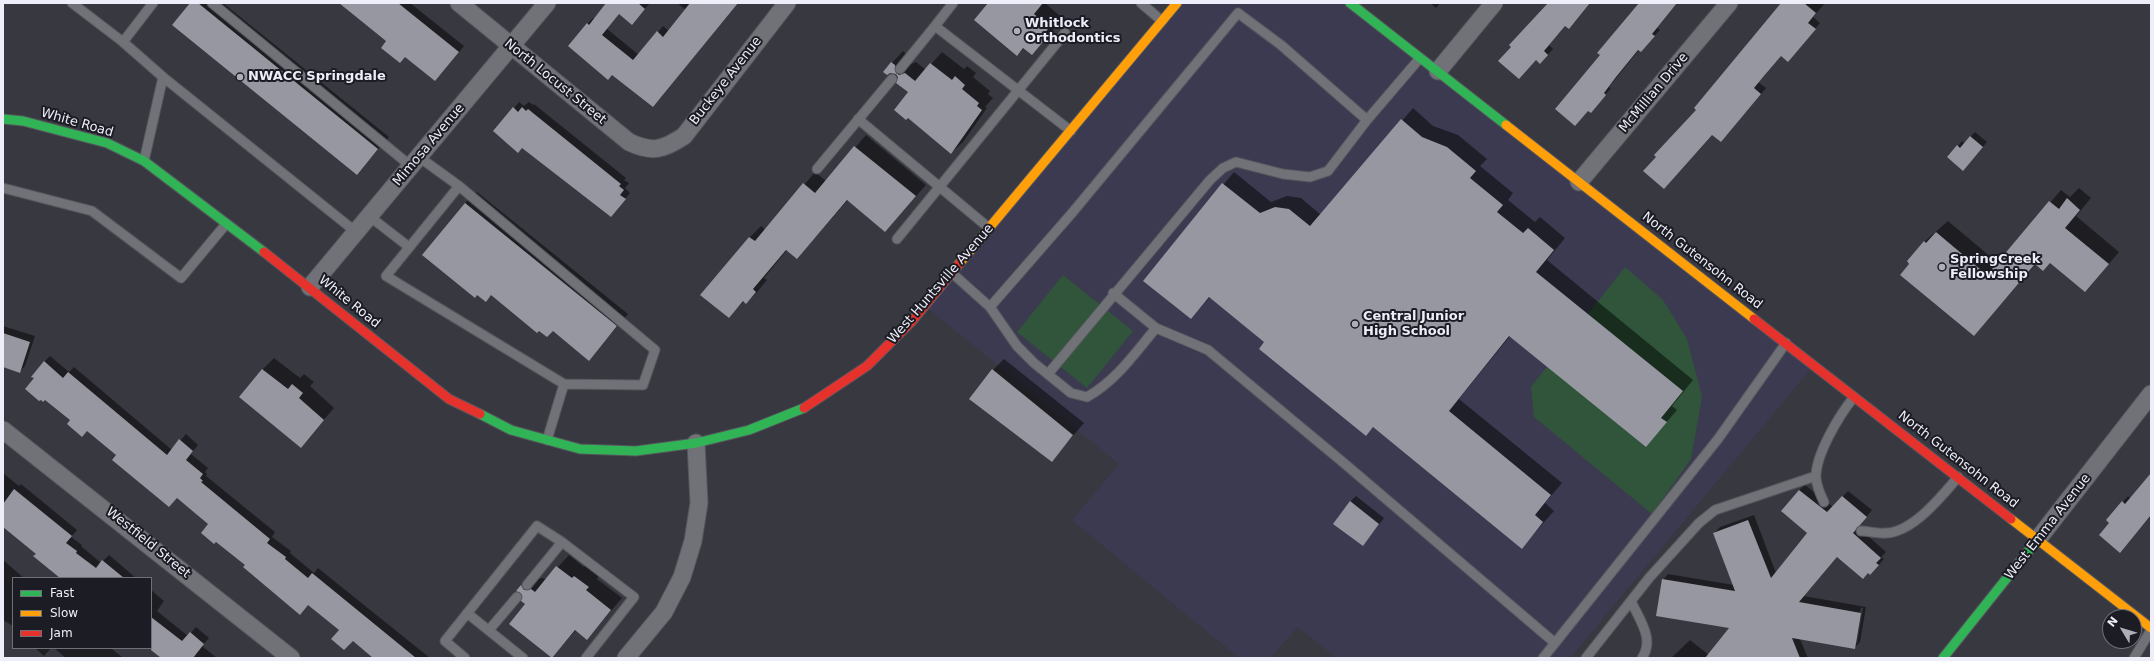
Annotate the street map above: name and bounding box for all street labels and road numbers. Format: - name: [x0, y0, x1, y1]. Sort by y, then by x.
- street label: Buckeye Avenue: [687, 34, 765, 128]
- street label: North Locust Street: [501, 36, 609, 128]
- street label: McMillian Drive: [1616, 50, 1692, 136]
- street label: Mimosa Avenue: [390, 101, 468, 189]
- street label: White Road: [39, 105, 115, 141]
- street label: North Gutensohn Road: [1639, 209, 1765, 313]
- street label: West Huntsville Avenue: [885, 221, 997, 347]
- street label: White Road: [315, 272, 383, 332]
- street label: North Gutensohn Road: [1895, 408, 2021, 512]
- street label: West Emma Avenue: [2002, 471, 2094, 583]
- street label: Westfield Street: [103, 504, 193, 582]

